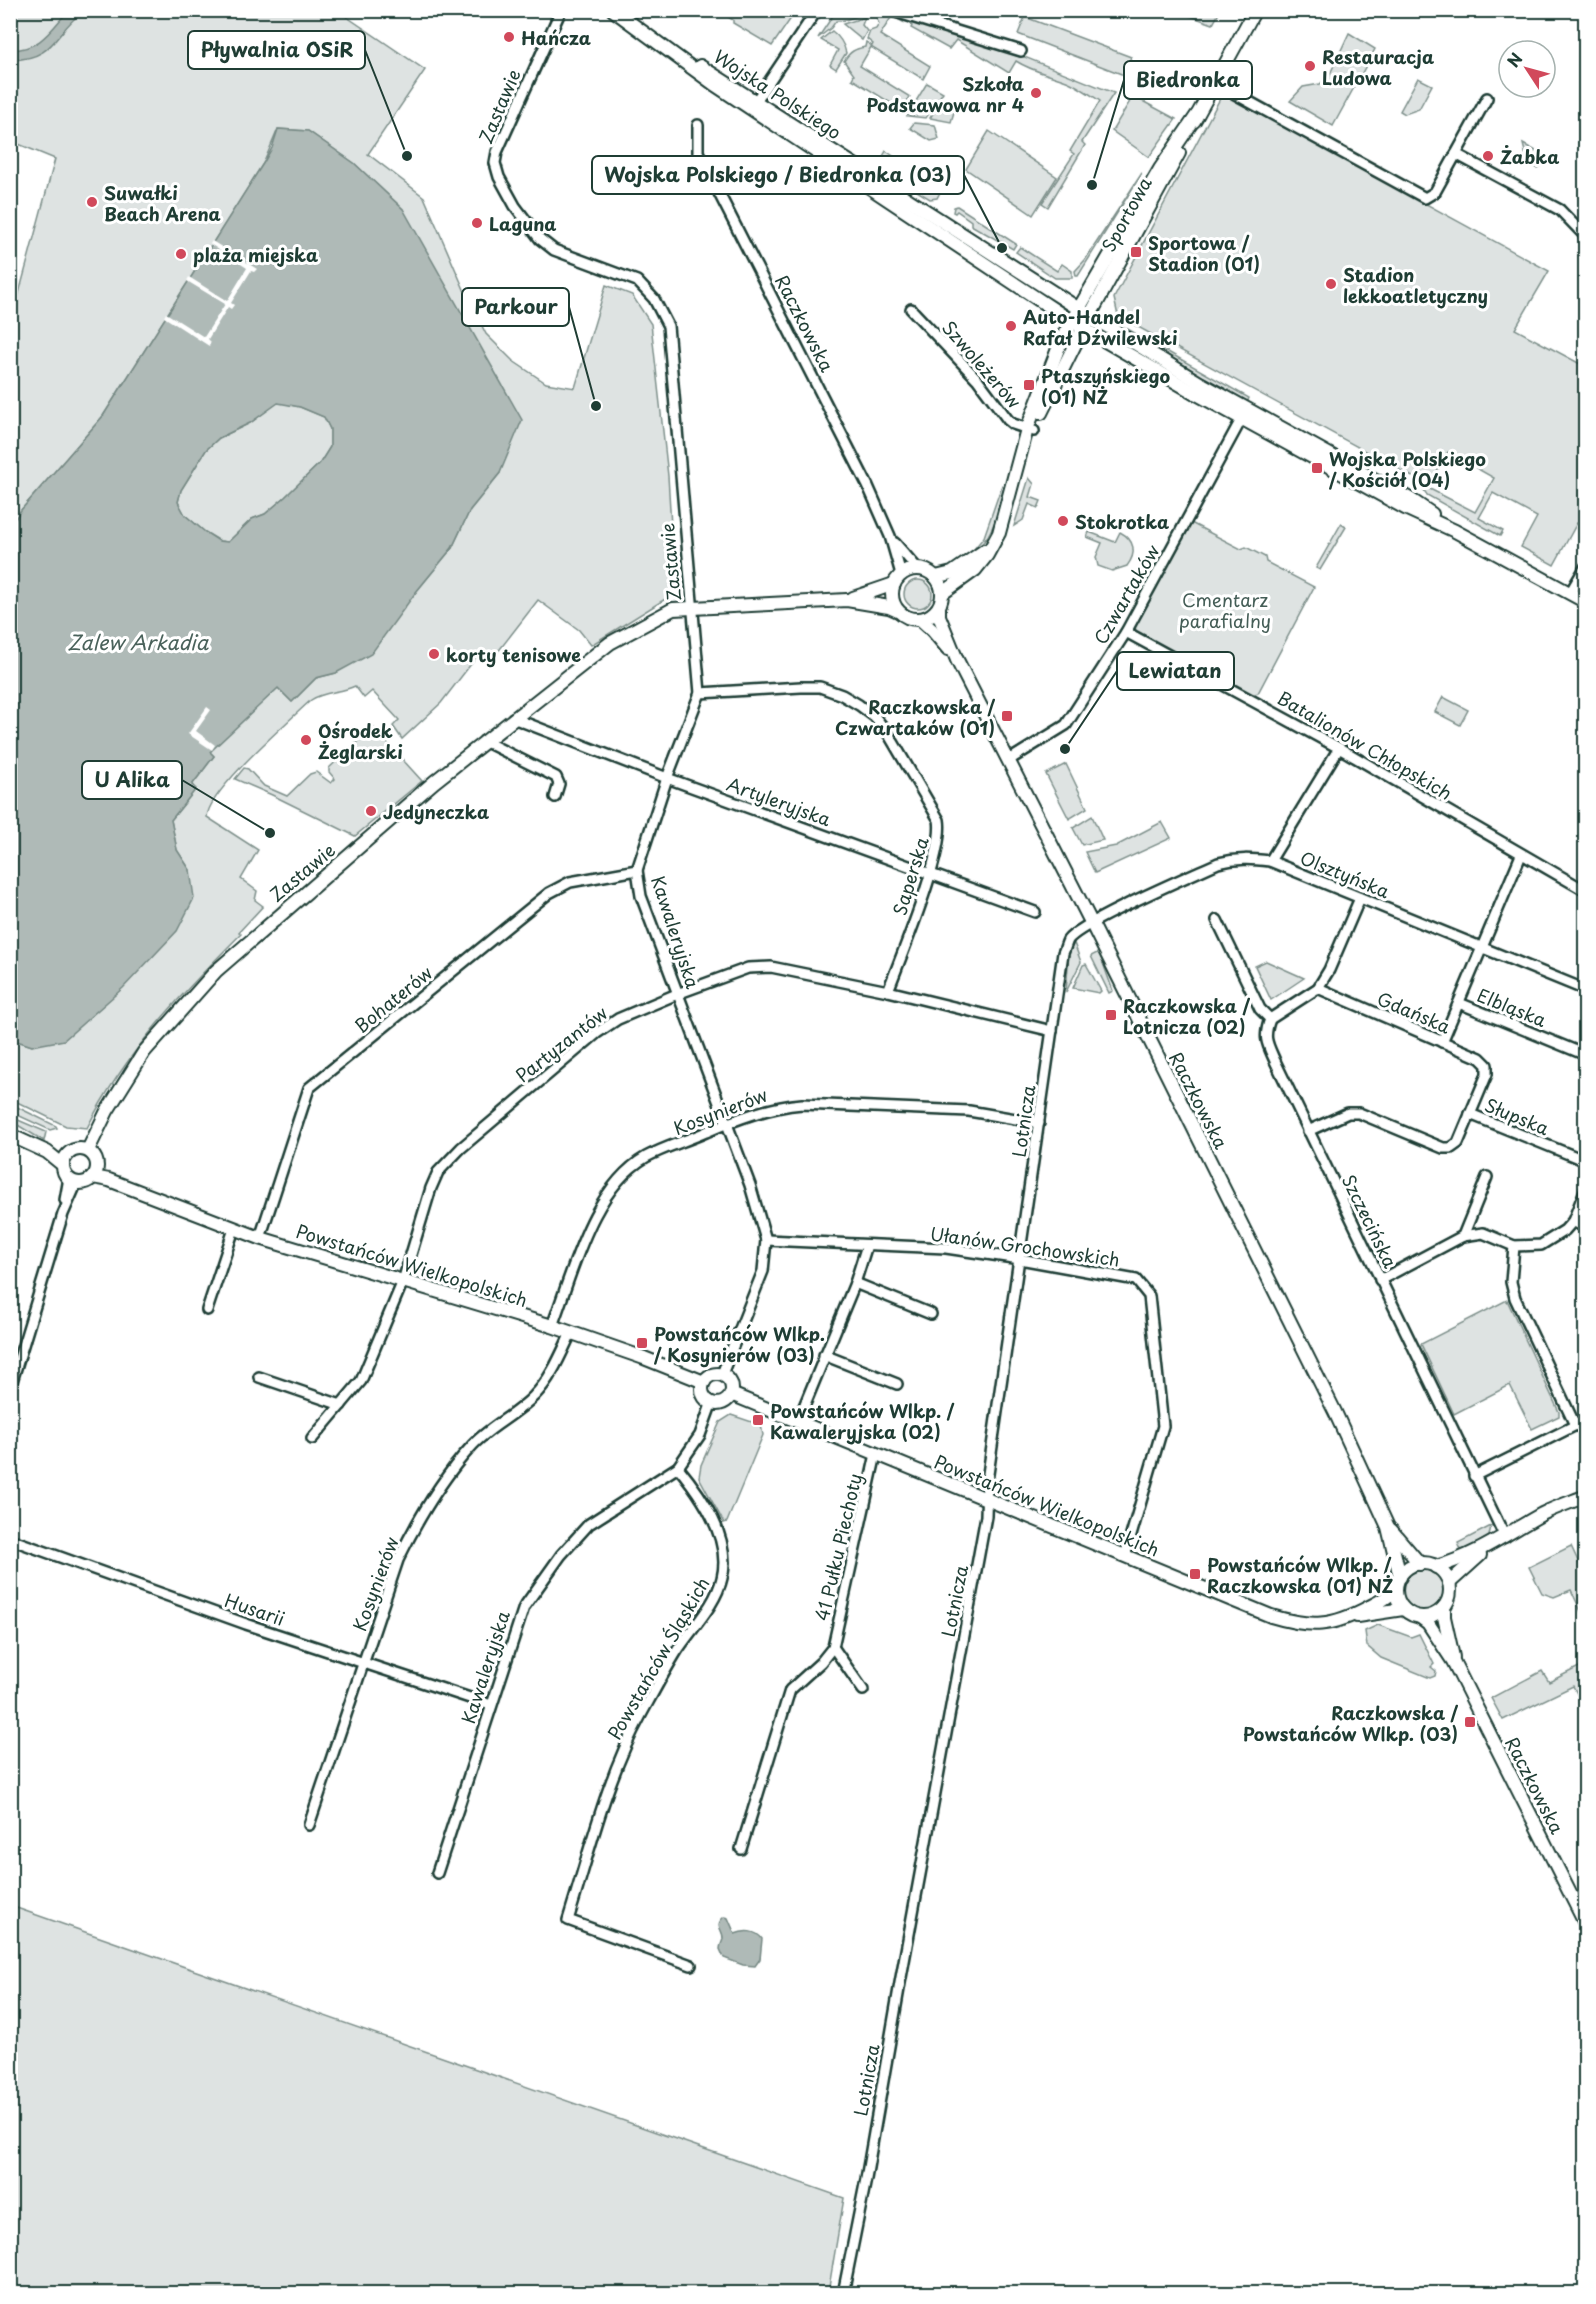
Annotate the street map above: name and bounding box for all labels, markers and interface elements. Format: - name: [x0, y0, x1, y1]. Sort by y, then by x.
- place label: Hańcza: [521, 24, 591, 51]
- marker: Hańcza: [502, 30, 516, 44]
- callout: Pływalnia OSiR: [188, 31, 365, 69]
- text: Pływalnia OSiR: [201, 34, 354, 64]
- north arrow: [1497, 39, 1557, 99]
- street label: Wojska Polskiego: [709, 43, 847, 145]
- place label: Restauracja Ludowa: [1322, 43, 1434, 91]
- text: N: [1501, 47, 1527, 72]
- marker: Restauracja Ludowa: [1303, 59, 1317, 73]
- callout: Biedronka: [1124, 61, 1252, 99]
- text: Biedronka: [1136, 64, 1240, 94]
- street label: Zastawie: [471, 65, 527, 147]
- place label: Szkoła Podstawowa nr 4: [866, 70, 1024, 118]
- marker: Szkoła Podstawowa nr 4: [1029, 86, 1043, 100]
- place label: Żabka: [1500, 143, 1559, 170]
- marker: Żabka: [1481, 149, 1495, 163]
- callout: Wojska Polskiego / Biedronka (03): [592, 156, 964, 194]
- text: Wojska Polskiego / Biedronka (03): [604, 159, 952, 189]
- street label: Sportowa: [1094, 171, 1158, 256]
- place label: Suwałki Beach Arena: [104, 179, 221, 227]
- marker: Suwałki Beach Arena: [85, 195, 99, 209]
- place label: Laguna: [489, 210, 556, 237]
- marker: Laguna: [470, 216, 484, 230]
- place label: Sportowa / Stadion (01): [1148, 229, 1260, 277]
- place label: plaża miejska: [193, 241, 318, 268]
- marker: Sportowa / Stadion (01): [1129, 245, 1143, 259]
- marker: plaża miejska: [174, 247, 188, 261]
- place label: Stadion lekkoatletyczny: [1343, 261, 1488, 309]
- street label: Raczkowska: [769, 270, 841, 377]
- marker: Stadion lekkoatletyczny: [1324, 277, 1338, 291]
- callout: Parkour: [462, 288, 569, 326]
- text: Parkour: [474, 291, 558, 321]
- place label: Auto-Handel Rafał Dźwilewski: [1023, 303, 1178, 351]
- street label: Szwoleżerów: [936, 314, 1028, 414]
- marker: Auto-Handel Rafał Dźwilewski: [1004, 319, 1018, 333]
- place label: Ptaszyńskiego (01) NŻ: [1041, 362, 1170, 410]
- marker: Ptaszyńskiego (01) NŻ: [1022, 378, 1036, 392]
- place label: Wojska Polskiego / Kościół (04): [1328, 445, 1486, 493]
- marker: Wojska Polskiego / Kościół (04): [1310, 461, 1324, 475]
- place label: Stokrotka: [1075, 508, 1169, 535]
- marker: Stokrotka: [1056, 514, 1070, 528]
- street label: Zastawie: [653, 522, 687, 602]
- street label: Czwartaków: [1087, 539, 1166, 649]
- park label: Cmentarz parafialny: [1179, 586, 1271, 634]
- water label: Zalew Arkadia: [68, 627, 210, 657]
- place label: korty tenisowe: [446, 641, 581, 668]
- marker: korty tenisowe: [427, 647, 441, 661]
- callout: Lewiatan: [1117, 652, 1234, 690]
- text: Lewiatan: [1128, 655, 1222, 685]
- street label: Batalionów Chłopskich: [1273, 684, 1457, 806]
- place label: Raczkowska / Czwartaków (01): [835, 693, 996, 741]
- marker: Raczkowska / Czwartaków (01): [1000, 709, 1014, 723]
- place label: Ośrodek Żeglarski: [318, 717, 403, 765]
- marker: Ośrodek Żeglarski: [299, 733, 313, 747]
- callout: U Alika: [82, 761, 182, 799]
- text: U Alika: [94, 764, 170, 794]
- street label: Artyleryjska: [723, 770, 836, 833]
- place label: Jedyneczka: [383, 798, 489, 825]
- marker: Jedyneczka: [364, 804, 378, 818]
- street label: Saperska: [885, 833, 935, 918]
- street label: Zastawie: [263, 837, 341, 907]
- street label: Olsztyńska: [1296, 844, 1395, 904]
- street label: Kawaleryjska: [645, 872, 707, 993]
- street label: Bohaterów: [348, 959, 438, 1039]
- street label: Elbląska: [1473, 981, 1551, 1033]
- street label: Gdańska: [1373, 984, 1456, 1040]
- place label: Raczkowska / Lotnicza (02): [1123, 992, 1250, 1040]
- street label: Partyzantów: [509, 999, 613, 1089]
- marker: Raczkowska / Lotnicza (02): [1104, 1008, 1118, 1022]
- street label: Raczkowska: [1163, 1047, 1235, 1154]
- street label: Kosynierów: [669, 1081, 771, 1141]
- street label: Lotnicza: [1005, 1082, 1042, 1159]
- street label: Słupska: [1481, 1091, 1554, 1141]
- street label: Szczecińska: [1336, 1170, 1405, 1273]
- street label: Powstańców Wielkopolskich: [293, 1217, 531, 1313]
- street label: Ułanów Grochowskich: [929, 1219, 1121, 1273]
- place label: Powstańców Wlkp. / Kosynierów (03): [653, 1320, 825, 1368]
- marker: Powstańców Wlkp. / Kosynierów (03): [635, 1336, 649, 1350]
- place label: Powstańców Wlkp. / Kawaleryjska (02): [770, 1397, 955, 1445]
- marker: Powstańców Wlkp. / Kawaleryjska (02): [751, 1413, 765, 1427]
- street label: Powstańców Wielkopolskich: [930, 1447, 1164, 1563]
- street label: 41 Pułku Piechoty: [808, 1471, 868, 1623]
- street label: Kosynierów: [345, 1533, 405, 1635]
- place label: Powstańców Wlkp. / Raczkowska (01) NŻ: [1207, 1551, 1393, 1599]
- street label: Lotnicza: [934, 1562, 974, 1639]
- marker: Powstańców Wlkp. / Raczkowska (01) NŻ: [1188, 1567, 1202, 1581]
- street label: Powstańców Śląskich: [600, 1572, 716, 1744]
- street label: Husarii: [221, 1586, 289, 1632]
- street label: Kawaleryjska: [454, 1606, 516, 1727]
- place label: Raczkowska / Powstańców Wlkp. (03): [1243, 1699, 1459, 1747]
- marker: Raczkowska / Powstańców Wlkp. (03): [1463, 1715, 1477, 1729]
- street label: Raczkowska: [1499, 1732, 1571, 1839]
- street label: Lotnicza: [846, 2041, 886, 2118]

